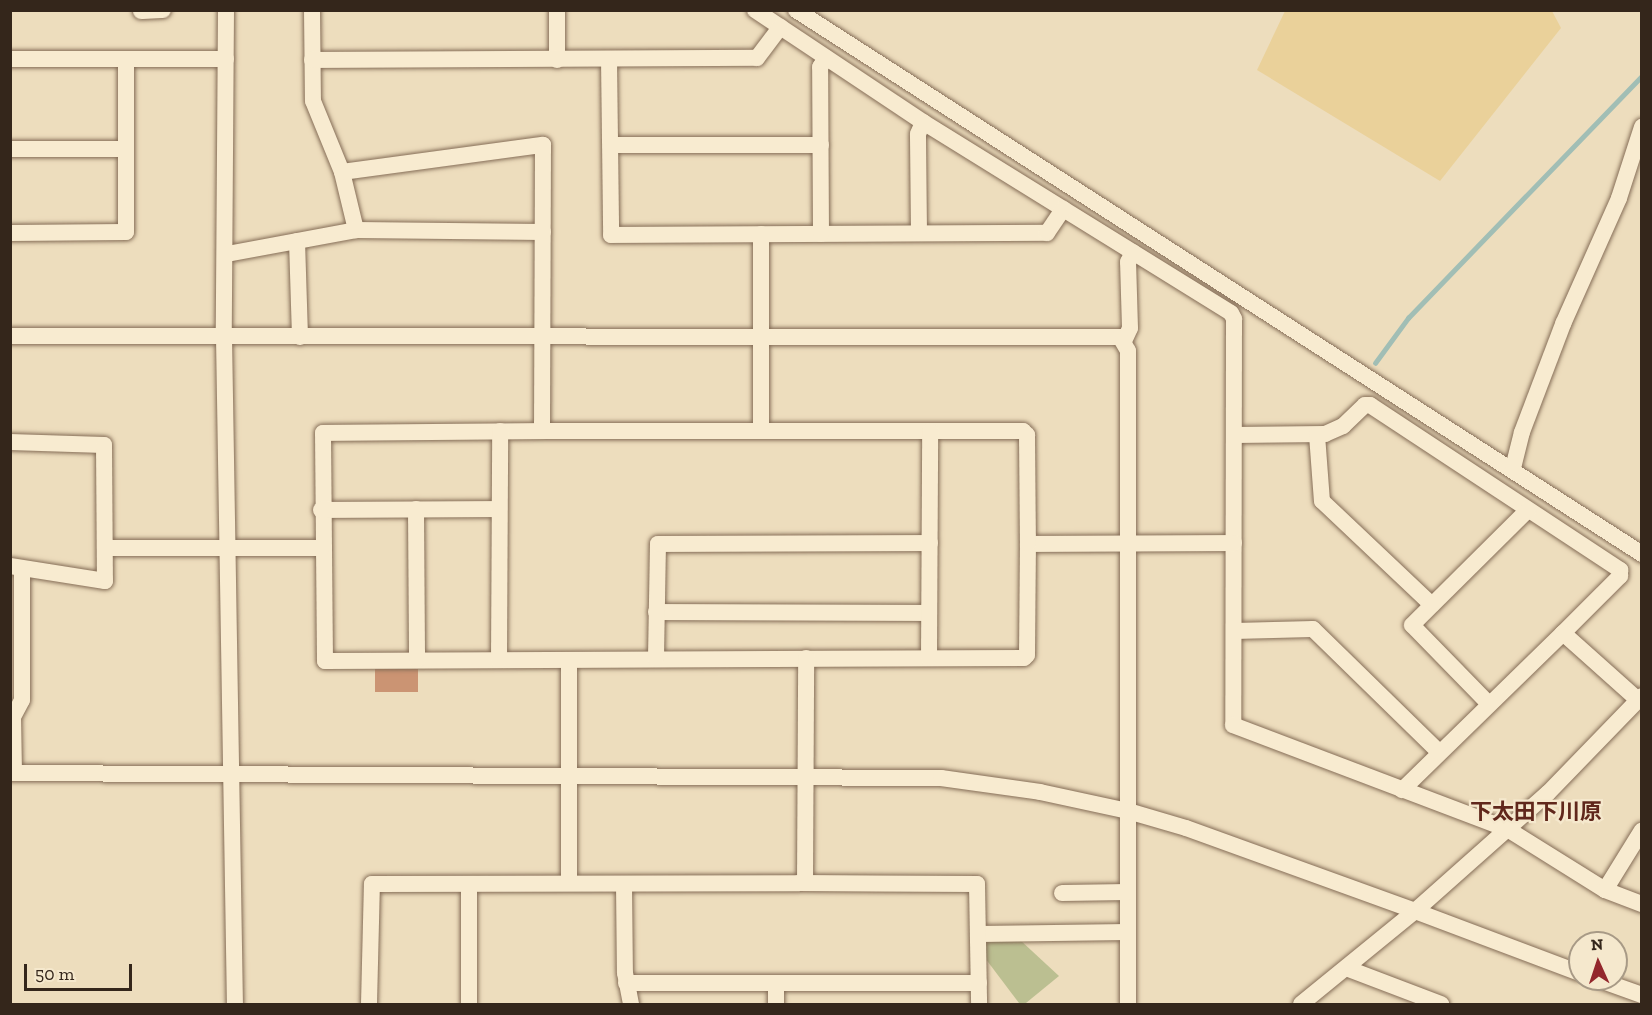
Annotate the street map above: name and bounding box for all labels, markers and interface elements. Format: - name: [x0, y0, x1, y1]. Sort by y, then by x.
- district label: 下太田下川原: [1470, 799, 1602, 825]
- north arrow: [1568, 931, 1628, 991]
- text: N: [1591, 935, 1604, 954]
- scale bar: [27, 952, 135, 990]
- text: 50 m: [35, 963, 74, 985]

